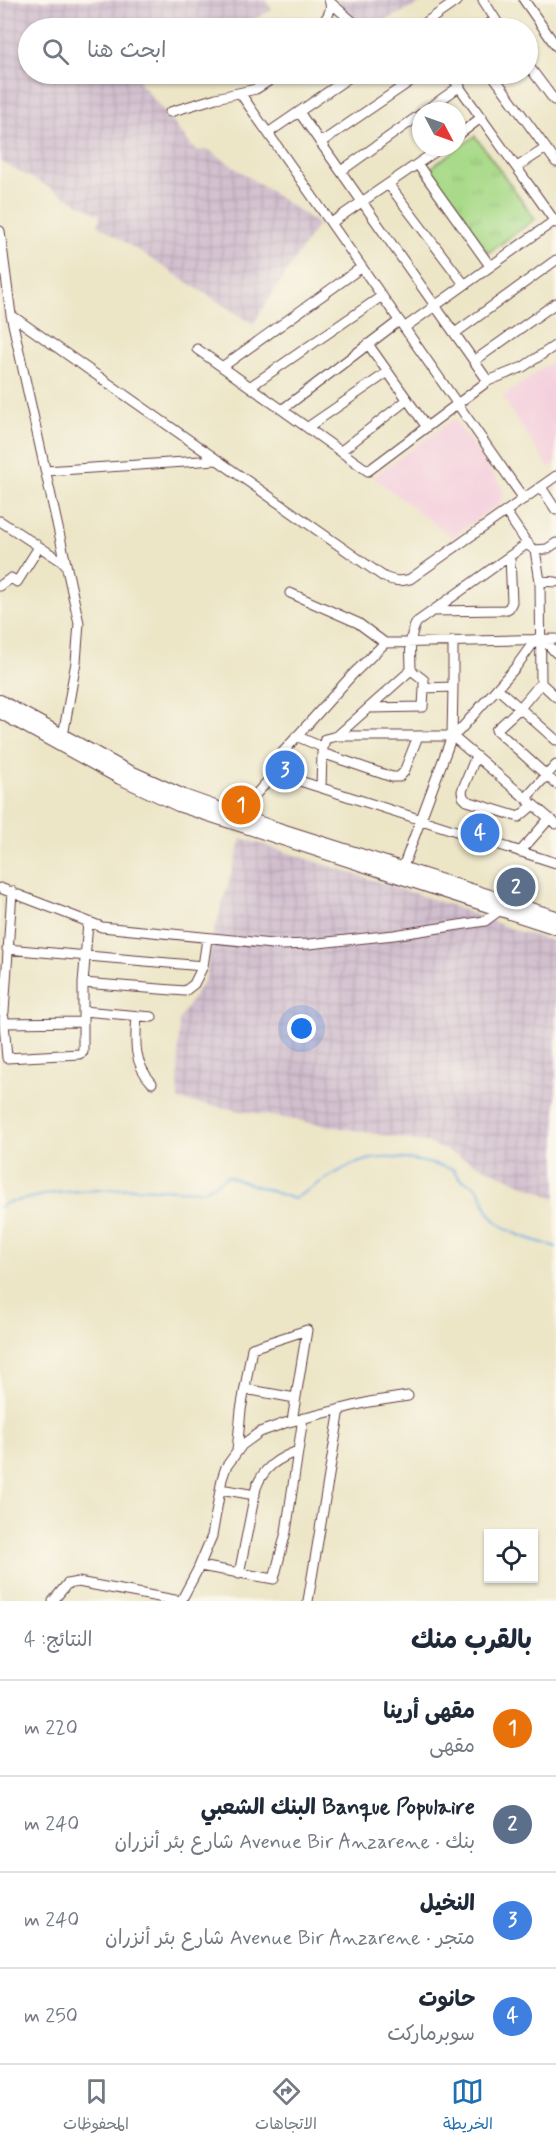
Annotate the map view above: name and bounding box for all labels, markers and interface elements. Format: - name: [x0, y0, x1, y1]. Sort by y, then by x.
- search box: [18, 18, 538, 84]
- icon: search: [39, 35, 72, 68]
- text: ابحث هنا: [87, 37, 167, 65]
- north arrow: [412, 102, 466, 156]
- pin: 3: [266, 748, 304, 792]
- pin: 1: [222, 782, 260, 828]
- pin: 4: [460, 810, 500, 856]
- pin: 2: [496, 864, 536, 910]
- your location: [287, 1014, 316, 1043]
- map controls: [484, 1529, 538, 1583]
- button: locate: [484, 1529, 538, 1583]
- text: بالقرب منك: [411, 1624, 532, 1658]
- text: النتائج: 4: [24, 1627, 93, 1654]
- text: مقهى أرينا: [383, 1698, 475, 1726]
- text: 220 m: [24, 1715, 78, 1742]
- text: 1: [508, 1715, 517, 1742]
- text: مقهى: [429, 1733, 475, 1760]
- text: Banque Populaire البنك الشعبي: [201, 1794, 475, 1822]
- text: 240 m: [24, 1811, 79, 1838]
- text: 2: [508, 1811, 517, 1838]
- text: بنك · Avenue Bir Anzarene شارع بئر أنزران: [114, 1829, 475, 1856]
- text: النخيل: [420, 1890, 475, 1918]
- text: 240 m: [24, 1907, 79, 1934]
- text: 3: [508, 1907, 517, 1934]
- text: متجر · Avenue Bir Anzarene شارع بئر أنزران: [105, 1925, 475, 1952]
- text: حانوت: [419, 1986, 475, 2014]
- text: 250 m: [24, 2003, 78, 2030]
- text: 4: [507, 2003, 518, 2030]
- text: سوبرماركت: [387, 2021, 475, 2048]
- tab: المحفوظات: [63, 2075, 129, 2138]
- tab: الاتجاهات: [255, 2075, 317, 2138]
- tab: الخريطة: [443, 2075, 493, 2138]

